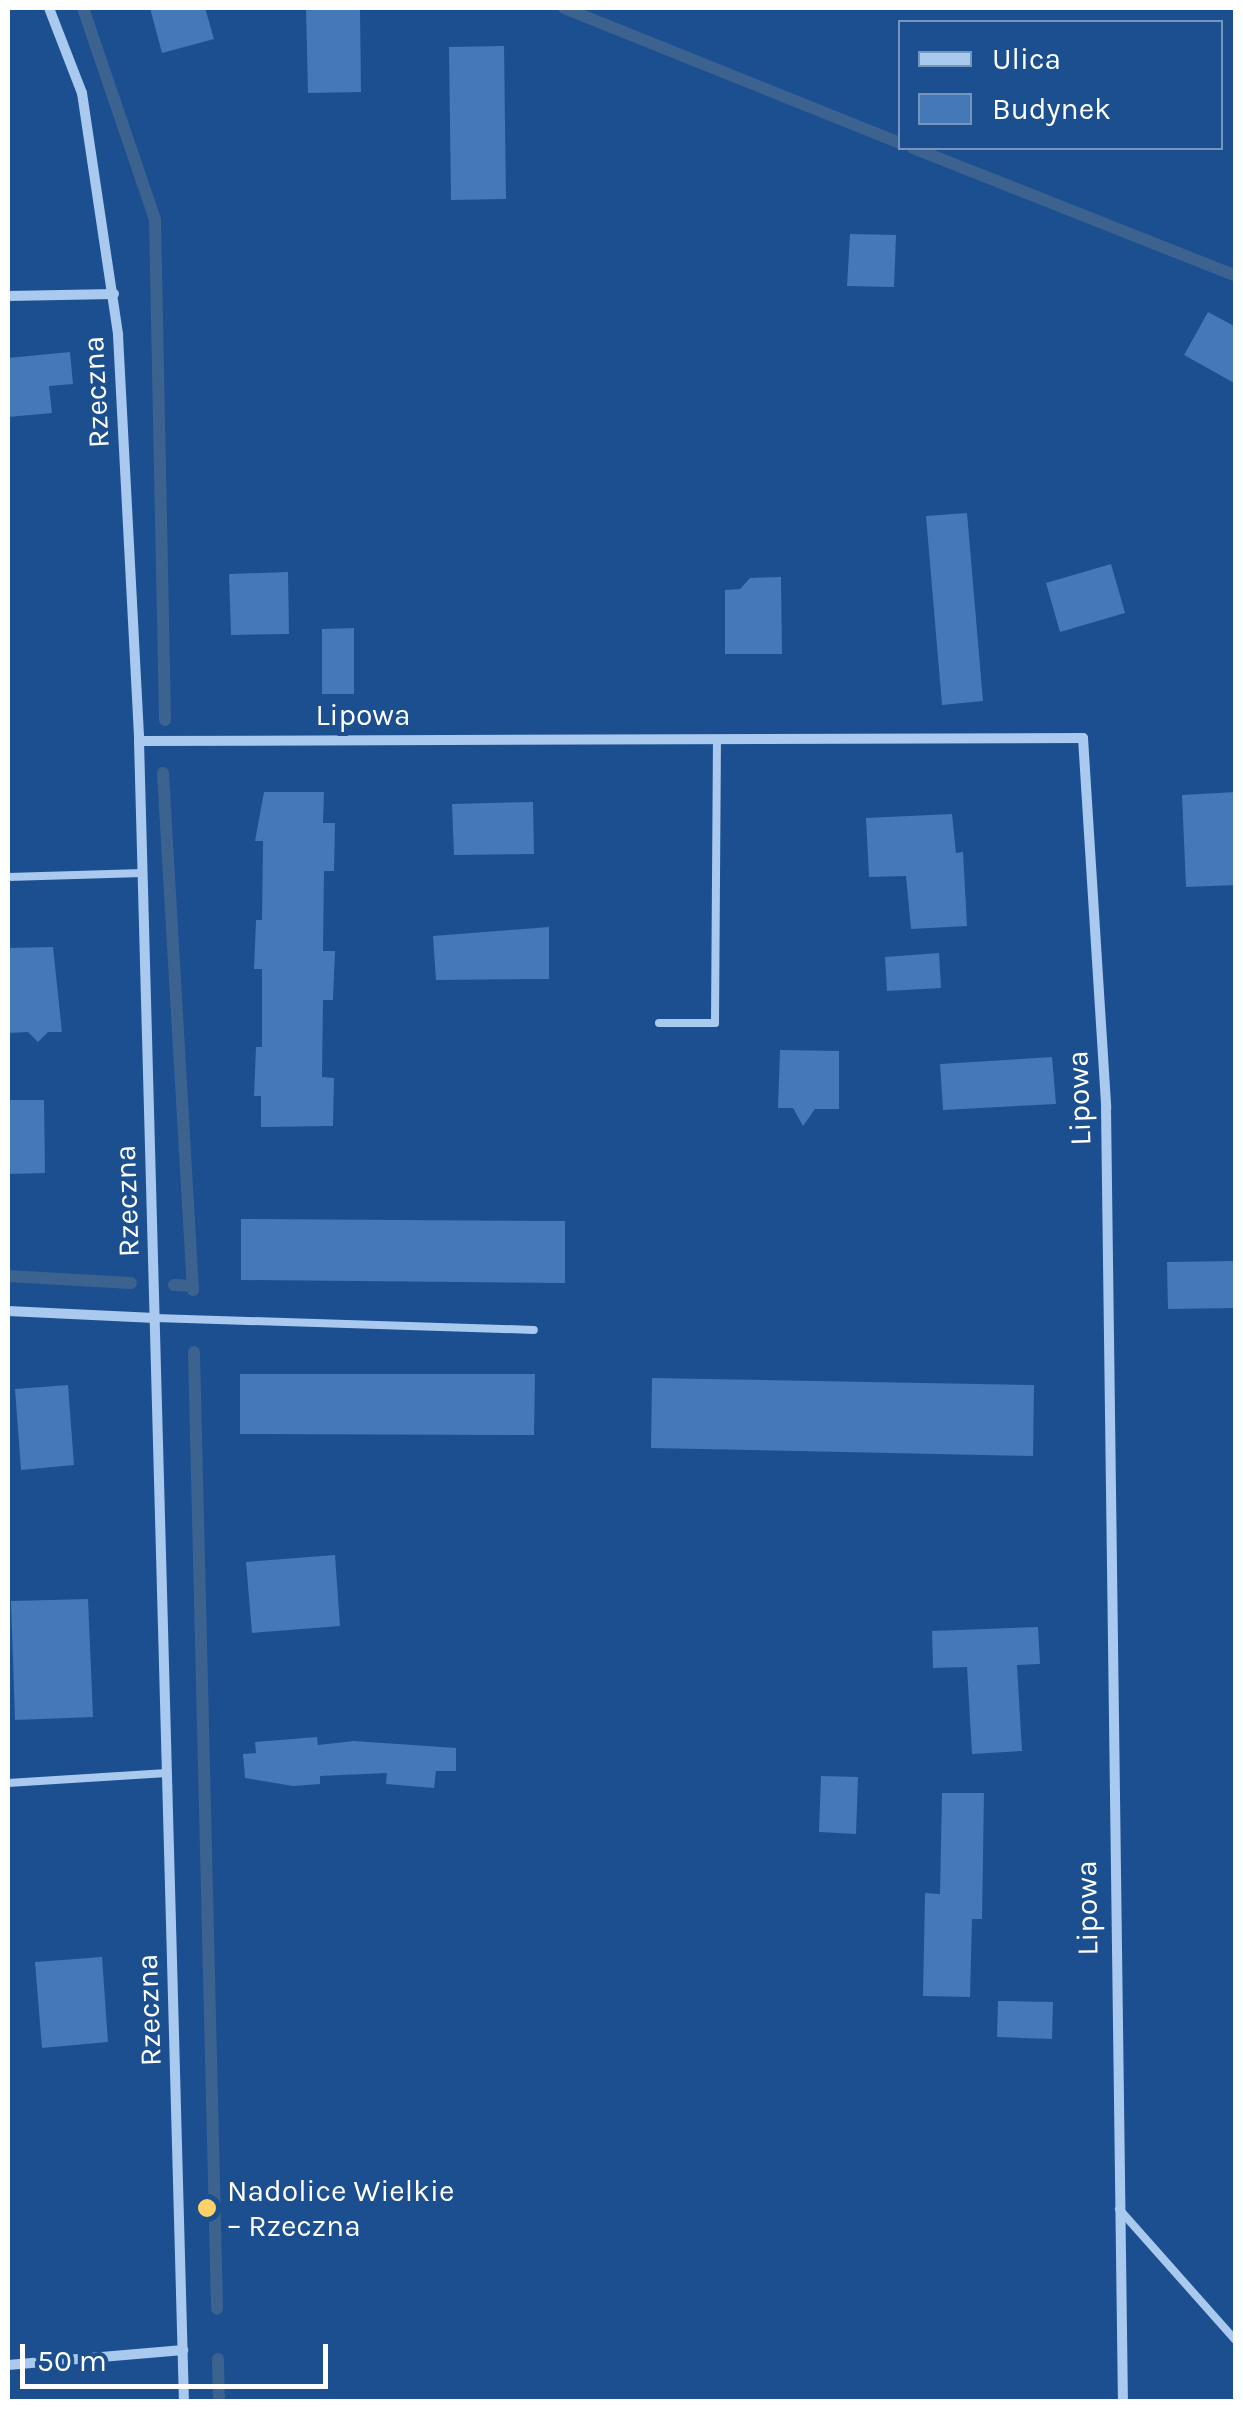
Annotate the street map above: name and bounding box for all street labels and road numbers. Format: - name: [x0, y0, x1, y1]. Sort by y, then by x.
- street label: Rzeczna: [75, 335, 117, 449]
- street label: Lipowa: [315, 697, 411, 733]
- street label: Lipowa: [1059, 1050, 1099, 1146]
- street label: Rzeczna: [107, 1144, 147, 1258]
- street label: Lipowa: [1068, 1860, 1106, 1956]
- street label: Rzeczna: [129, 1953, 169, 2067]

